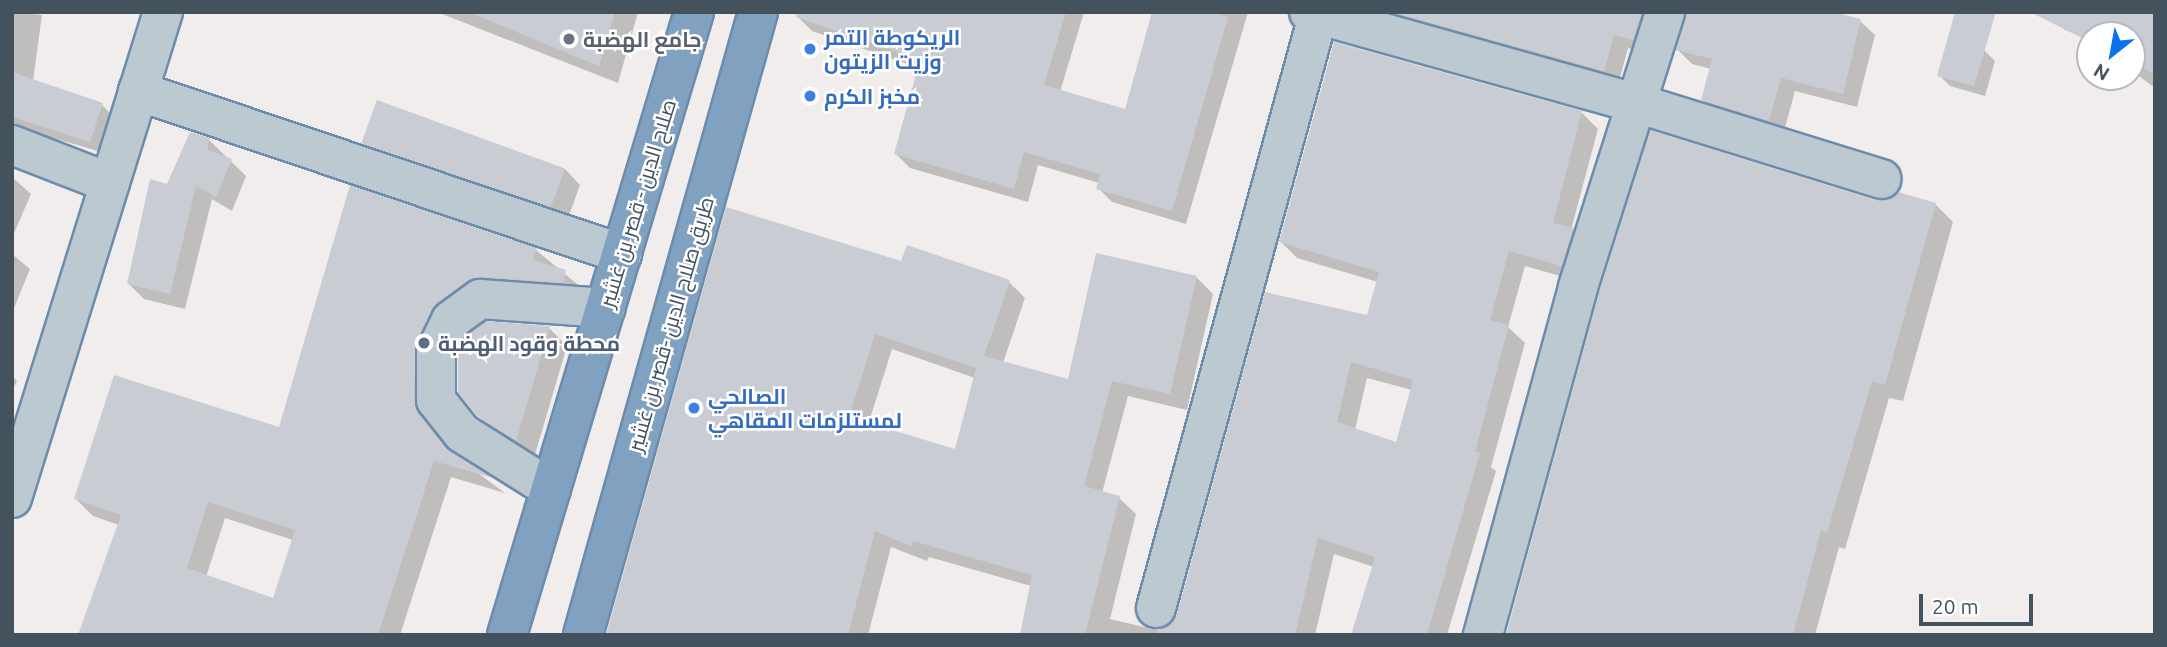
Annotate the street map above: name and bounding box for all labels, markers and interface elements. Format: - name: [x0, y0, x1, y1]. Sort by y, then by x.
- north arrow: [2076, 21, 2146, 91]
- place label: الريكوطة التمر وزيت الزيتون: [824, 24, 960, 74]
- place label: جامع الهضبة: [583, 26, 701, 52]
- marker: جامع الهضبة: [561, 31, 577, 47]
- marker: الريكوطة التمر وزيت الزيتون: [802, 41, 818, 57]
- text: N: [2089, 59, 2113, 85]
- place label: مخبز الكرم: [824, 83, 920, 109]
- marker: مخبز الكرم: [802, 88, 818, 104]
- street label: صلاح الدين - قصر بن غشير: [593, 96, 681, 310]
- street label: طريق صلاح الدين -قصر بن غشير: [621, 194, 719, 454]
- place label: محطة وقود الهضبة: [438, 330, 620, 356]
- marker: محطة وقود الهضبة: [416, 335, 432, 351]
- place label: الصالحي لمستلزمات المقاهي: [708, 383, 902, 433]
- marker: الصالحي لمستلزمات المقاهي: [686, 400, 702, 416]
- scale bar: [1922, 580, 2036, 624]
- text: 20 m: [1932, 594, 1979, 618]

